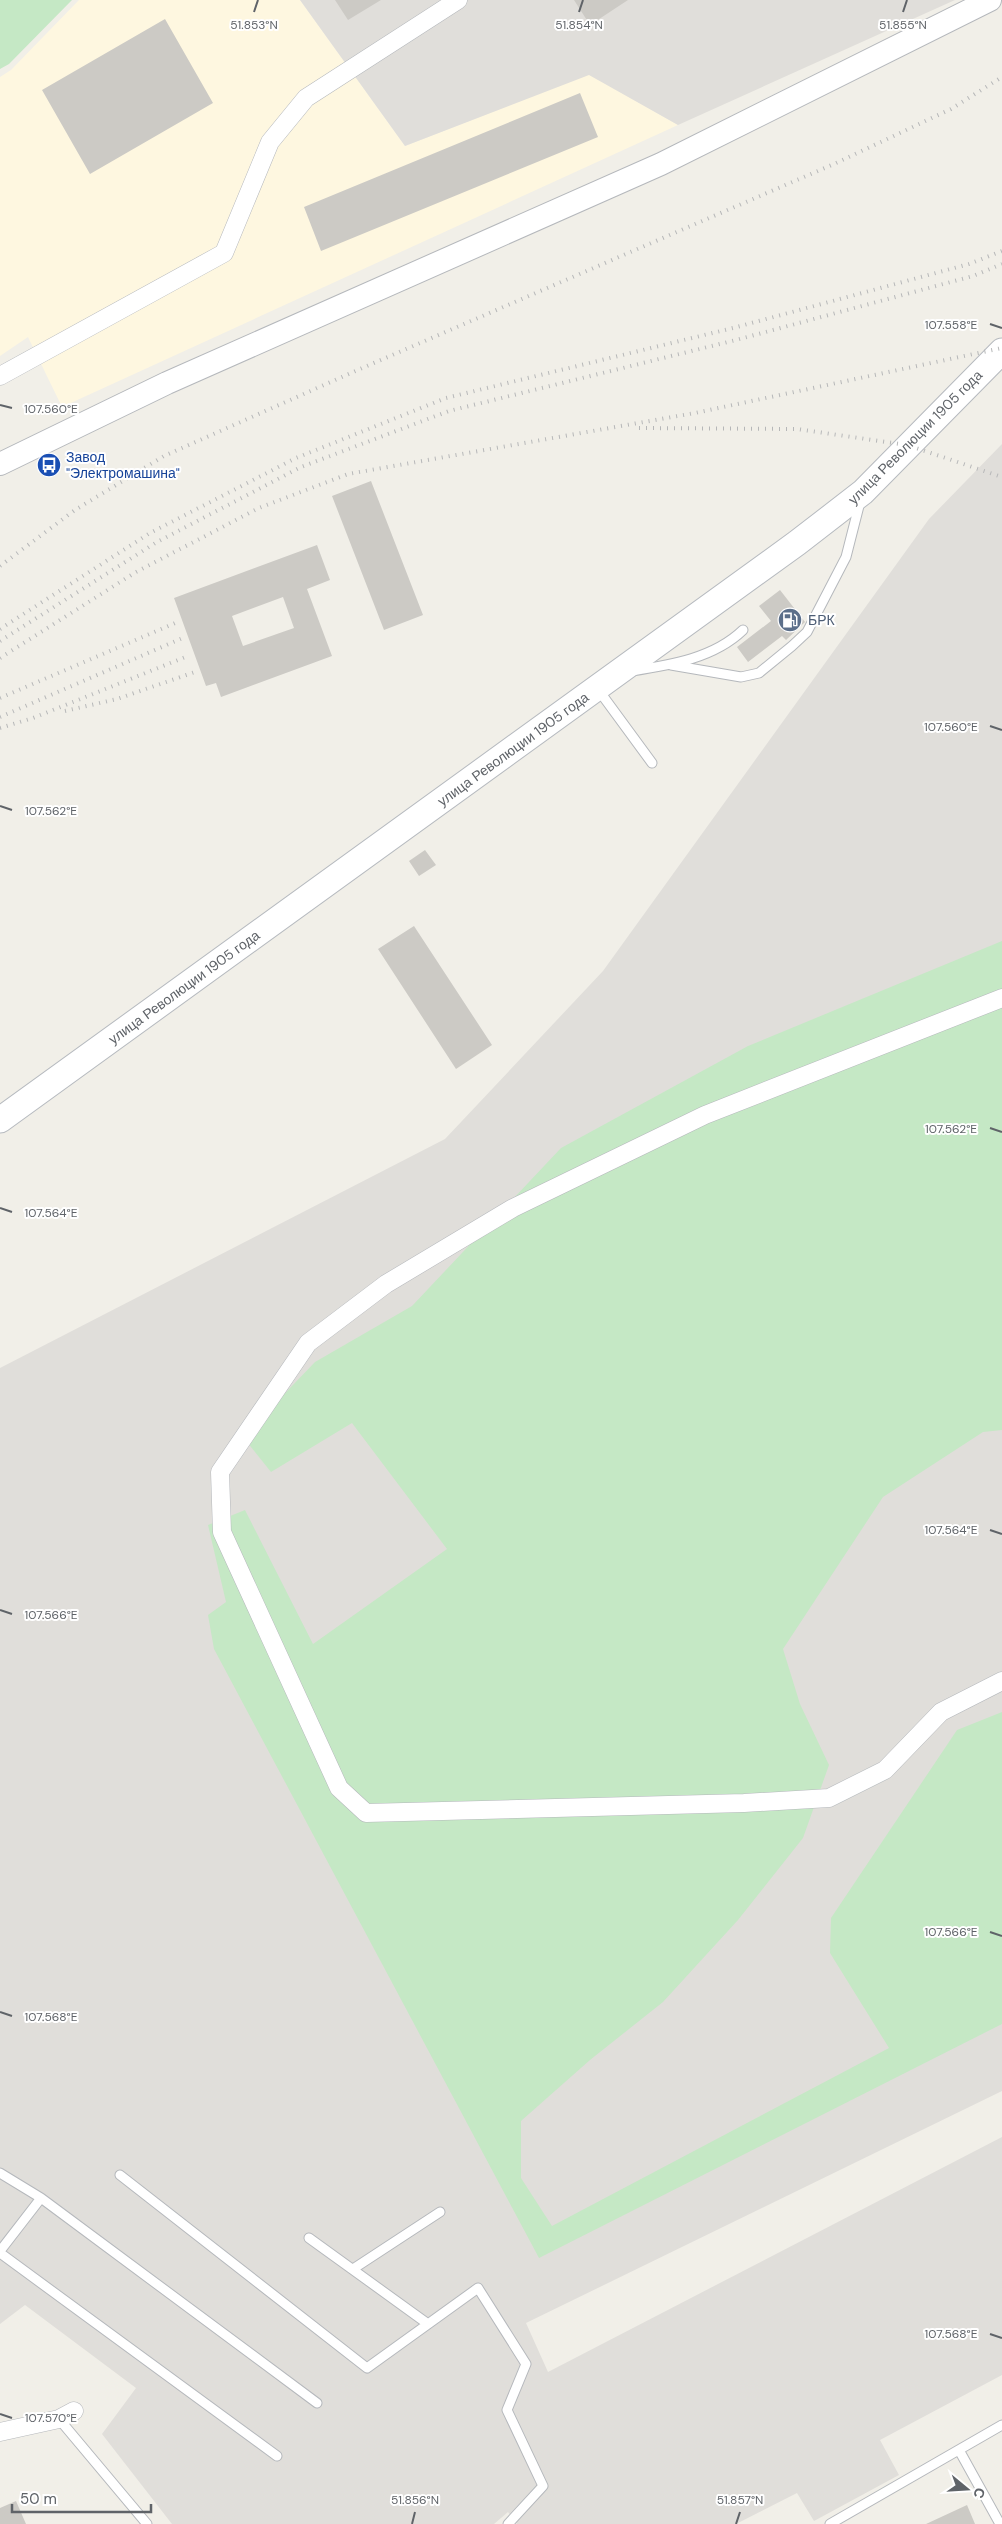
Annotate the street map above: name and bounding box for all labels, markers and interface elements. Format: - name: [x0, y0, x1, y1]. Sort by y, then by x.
- text: 51.853°N: [230, 17, 278, 33]
- text: 51.854°N: [555, 17, 603, 33]
- text: 51.855°N: [879, 17, 927, 33]
- text: 107.558°E: [925, 317, 978, 333]
- street label: улица Революции 1905 года: [844, 366, 986, 508]
- text: 107.560°E: [24, 401, 78, 417]
- place label: Завод "Электромашина": [66, 448, 180, 482]
- bus stop icon: Завод "Электромашина": [36, 452, 62, 478]
- fuel station icon: БРК: [777, 607, 803, 633]
- place label: БРК: [808, 611, 836, 629]
- street label: улица Революции 1905 года: [434, 688, 592, 810]
- text: 107.560°E: [924, 719, 978, 735]
- text: 107.562°E: [25, 803, 77, 819]
- street label: улица Революции 1905 года: [105, 926, 263, 1048]
- text: 107.562°E: [925, 1121, 977, 1137]
- text: 107.564°E: [25, 1205, 78, 1221]
- text: 107.564°E: [925, 1522, 978, 1538]
- text: 107.566°E: [24, 1607, 78, 1623]
- text: 107.566°E: [924, 1924, 978, 1940]
- text: 107.568°E: [25, 2009, 78, 2025]
- text: 107.568°E: [925, 2326, 978, 2342]
- text: 107.570°E: [25, 2410, 77, 2426]
- north arrow: [942, 2464, 992, 2514]
- scale bar: [12, 2482, 151, 2514]
- text: С: [969, 2485, 989, 2501]
- text: 50 m: [20, 2489, 57, 2509]
- text: 51.856°N: [391, 2492, 439, 2508]
- text: 51.857°N: [717, 2492, 763, 2508]

